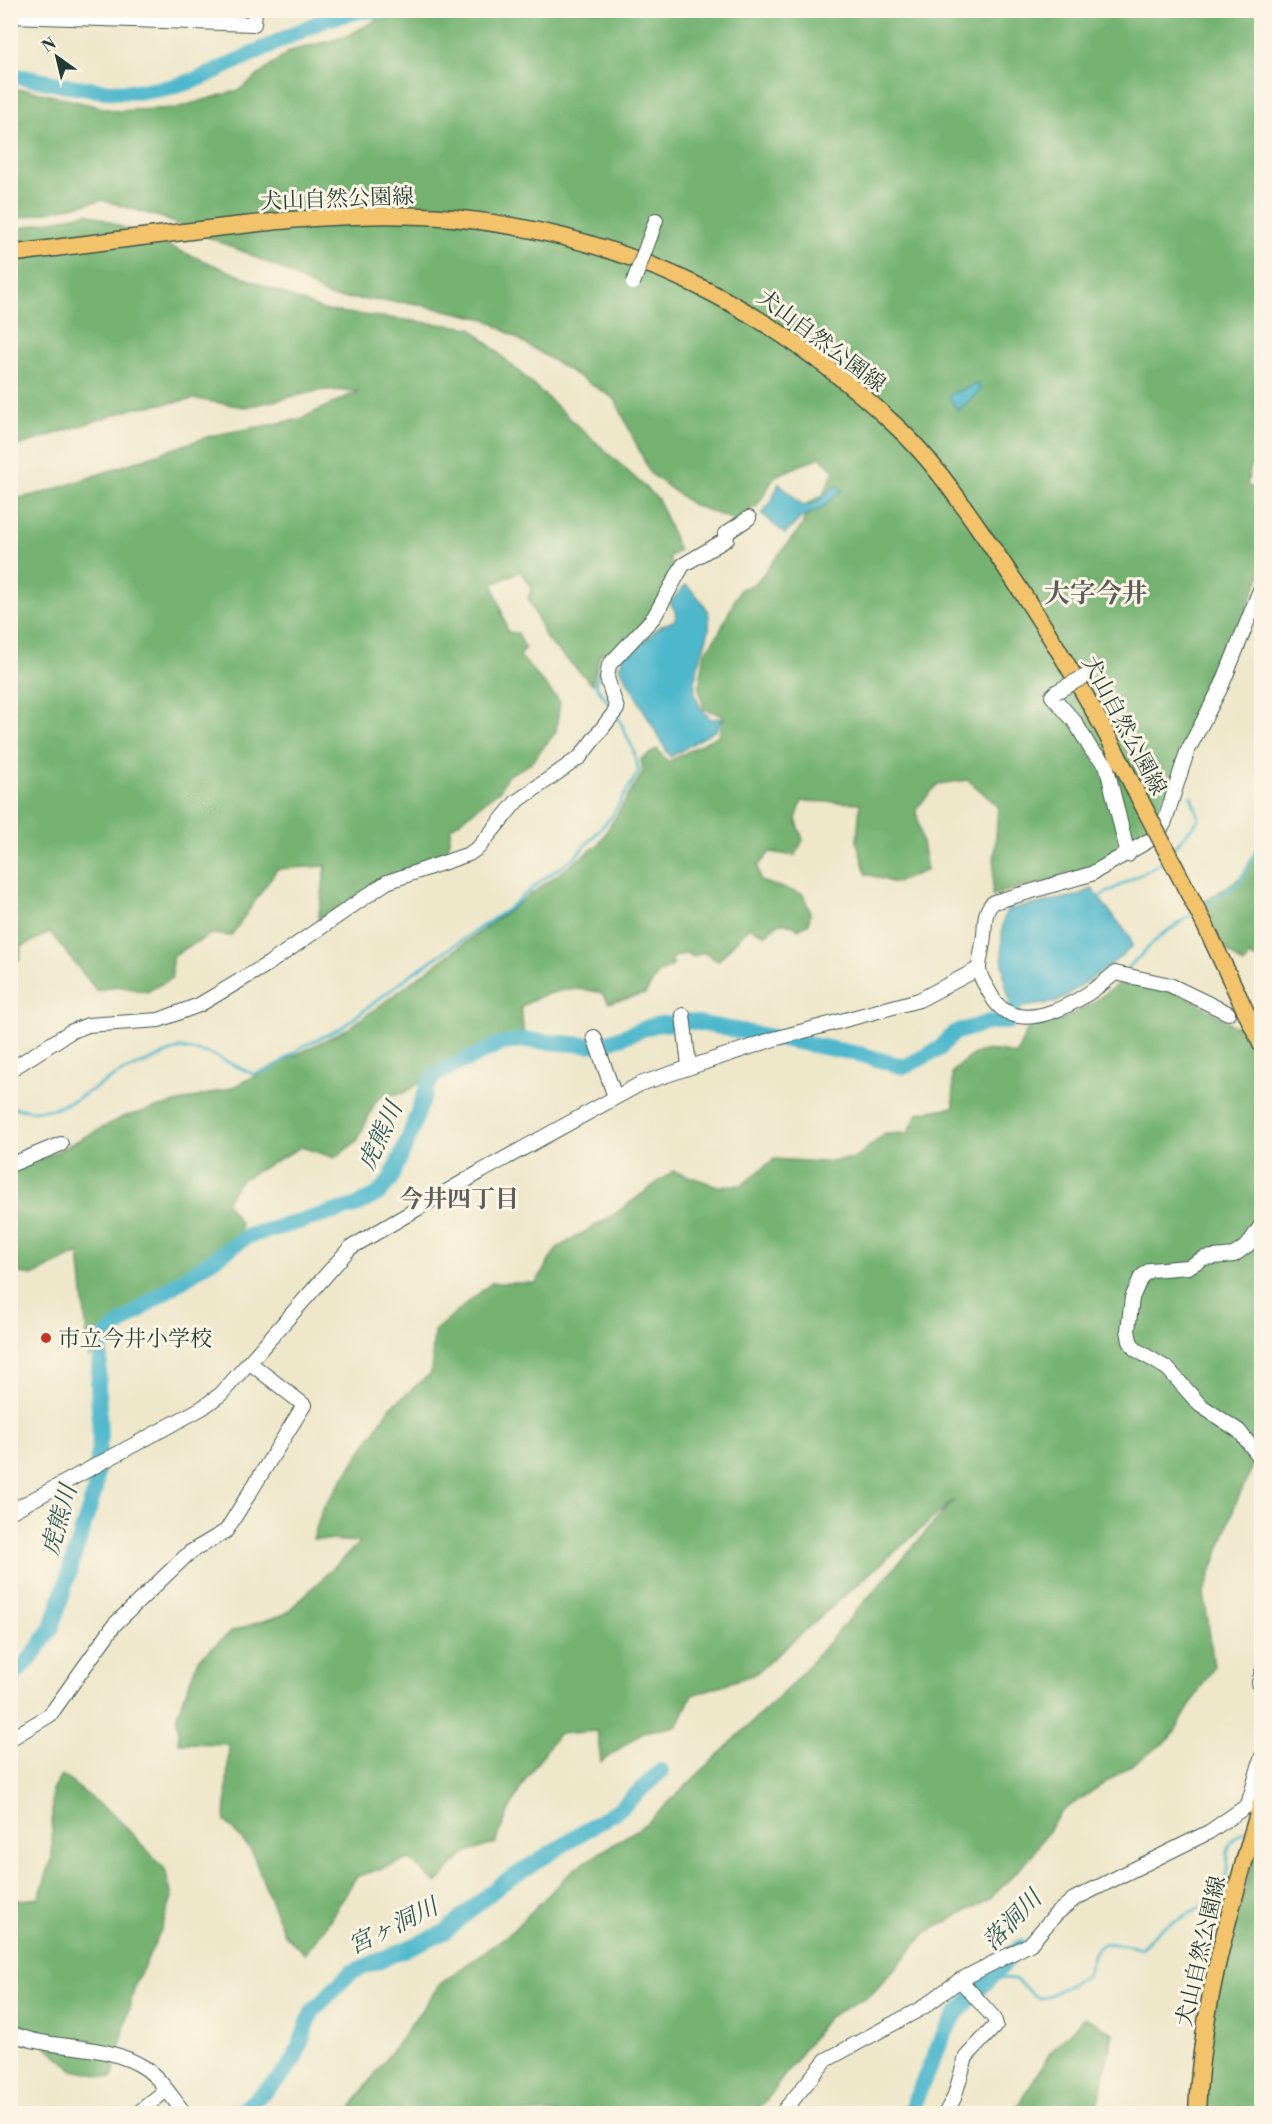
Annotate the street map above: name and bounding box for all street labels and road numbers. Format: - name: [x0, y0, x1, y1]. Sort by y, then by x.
- street label: 犬山自然公園線: [260, 183, 414, 216]
- street label: 犬山自然公園線: [751, 284, 891, 398]
- street label: 犬山自然公園線: [1076, 651, 1172, 800]
- street label: 犬山自然公園線: [1171, 1873, 1232, 2029]

